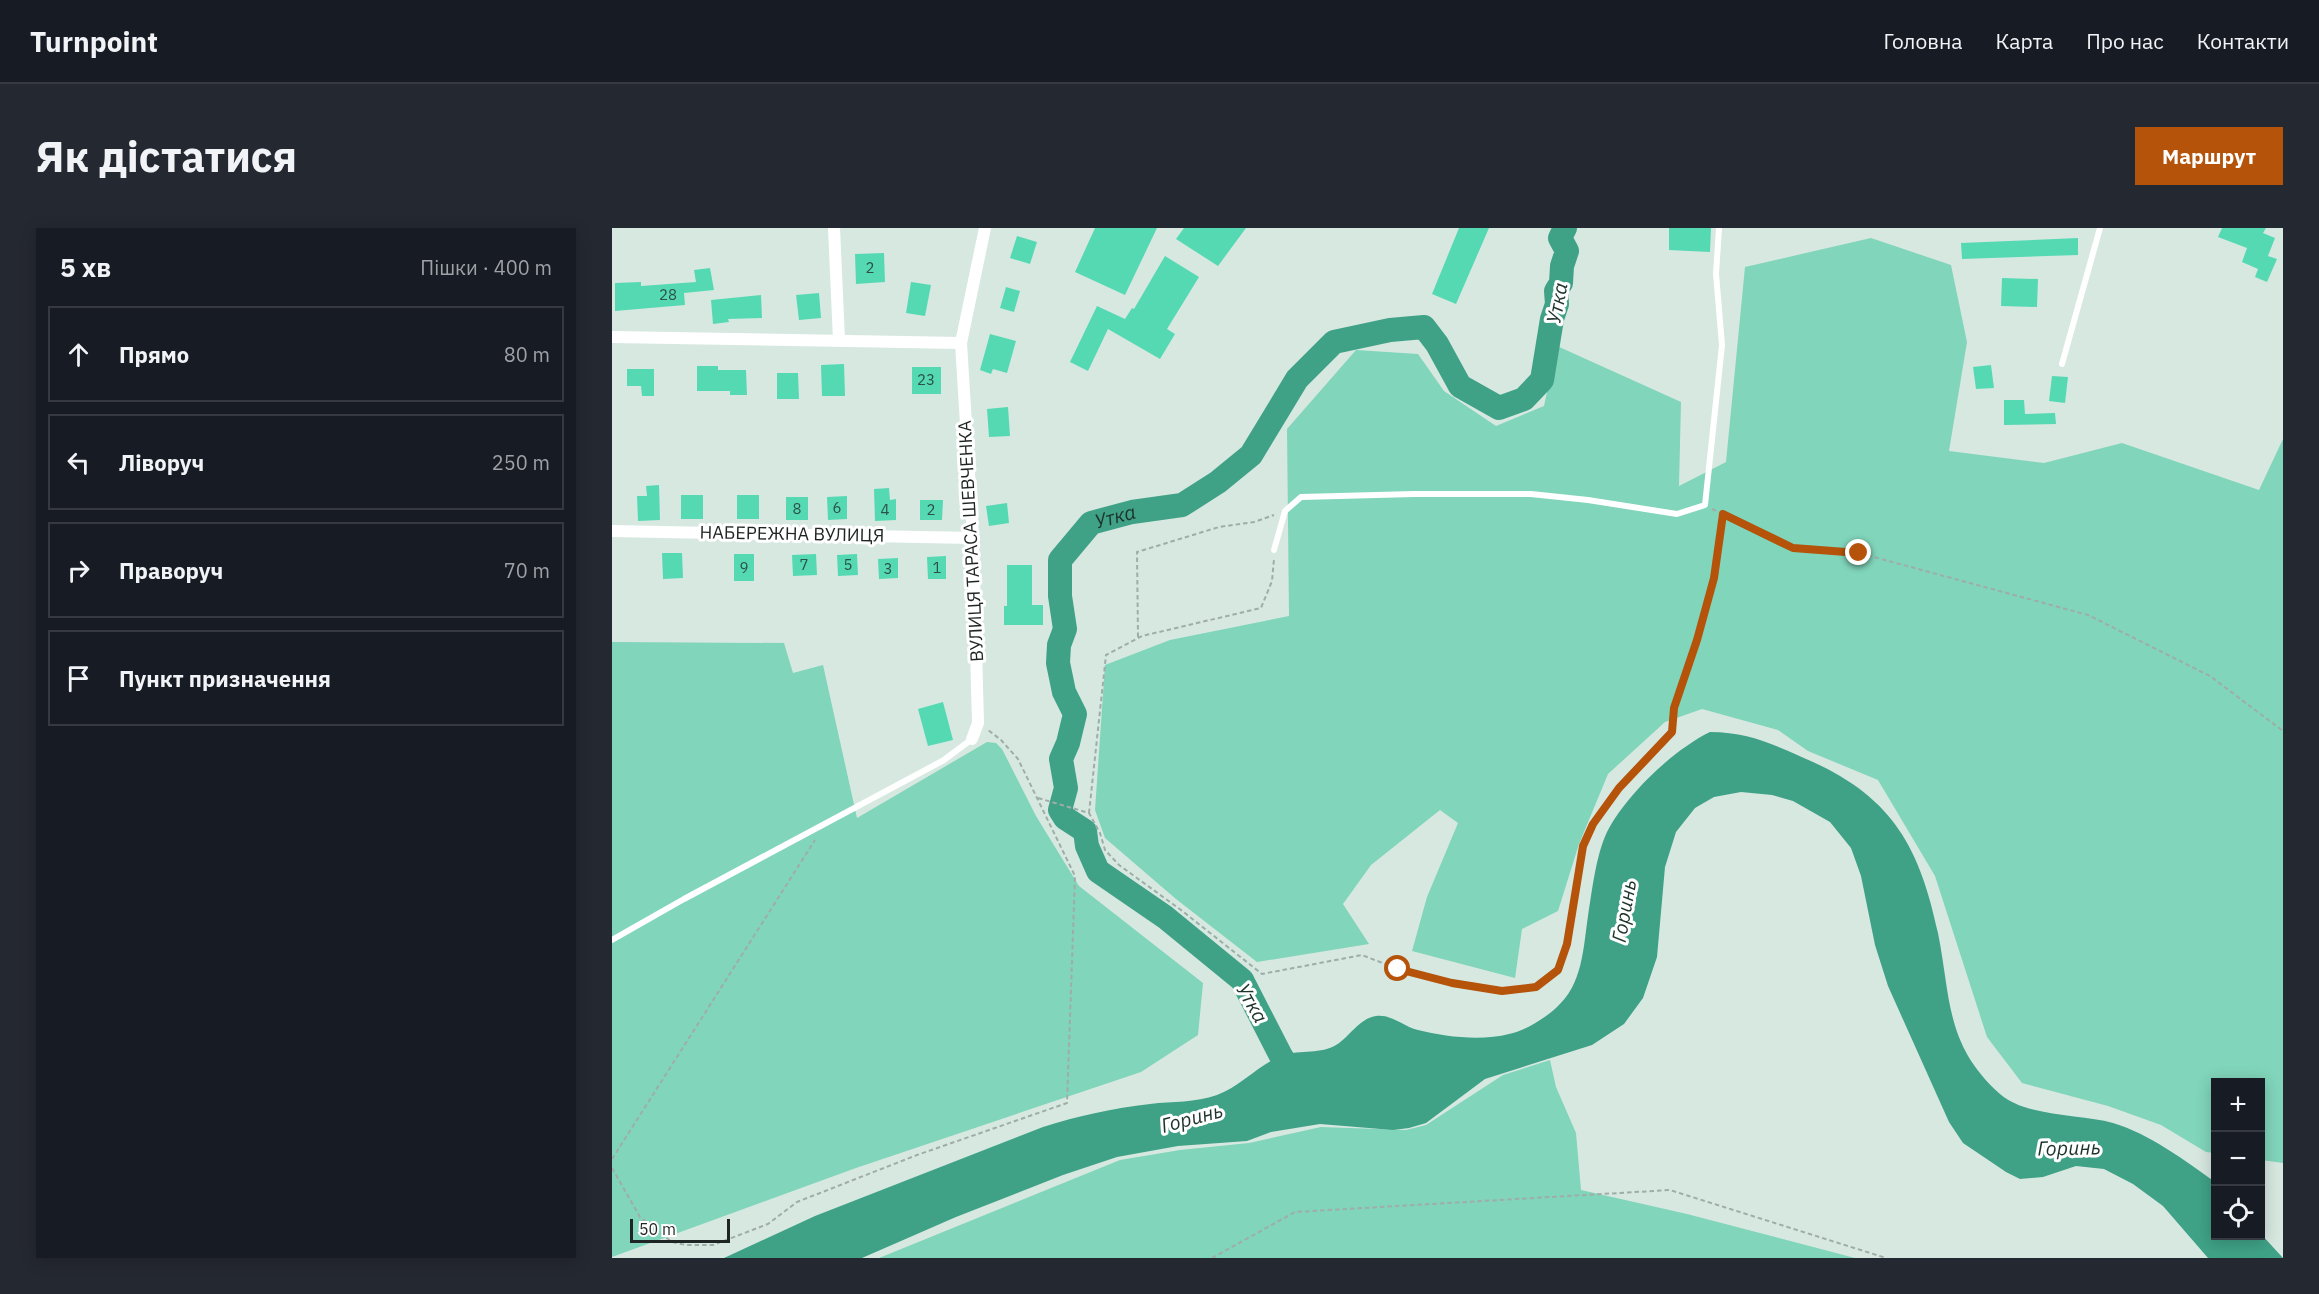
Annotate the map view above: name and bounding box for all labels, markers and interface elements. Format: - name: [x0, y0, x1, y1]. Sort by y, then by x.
- text: Turnpoint: [30, 23, 158, 60]
- text: Головна: [1884, 27, 1962, 55]
- text: Карта: [1995, 27, 2053, 55]
- text: Про нас: [2086, 27, 2164, 55]
- text: Контакти: [2197, 27, 2289, 55]
- button: Маршрут: [2135, 127, 2283, 185]
- text: Як дістатися: [36, 129, 297, 184]
- text: 5 хв: [60, 250, 111, 284]
- text: Пішки · 400 m: [420, 254, 552, 281]
- house number: 2: [865, 258, 875, 277]
- water label: Утка: [1539, 280, 1574, 326]
- house number: 28: [659, 285, 677, 304]
- icon: ahead: [62, 338, 95, 371]
- text: Прямо: [119, 340, 189, 369]
- text: 80 m: [504, 341, 550, 368]
- house number: 23: [917, 370, 935, 389]
- street label: ВУЛИЦЯ ТАРАСА ШЕВЧЕНКА: [953, 419, 988, 662]
- icon: left: [62, 446, 95, 479]
- text: Ліворуч: [119, 448, 204, 477]
- text: 250 m: [492, 449, 550, 476]
- house number: 6: [832, 498, 842, 517]
- water label: Утка: [1091, 498, 1139, 534]
- house number: 8: [792, 499, 802, 518]
- house number: 4: [880, 500, 890, 519]
- house number: 2: [926, 500, 936, 519]
- street label: НАБЕРЕЖНА ВУЛИЦЯ: [699, 520, 885, 547]
- route end: [1845, 539, 1871, 565]
- icon: right: [62, 554, 95, 587]
- house number: 7: [799, 555, 809, 574]
- house number: 5: [843, 555, 853, 574]
- text: Праворуч: [119, 556, 223, 585]
- text: 70 m: [504, 557, 550, 584]
- house number: 9: [739, 558, 749, 577]
- house number: 1: [932, 558, 942, 577]
- house number: 3: [883, 559, 893, 578]
- icon: arrive: [62, 662, 95, 695]
- text: Пункт призначення: [119, 664, 331, 693]
- water label: Горинь: [1605, 878, 1642, 944]
- route start: [1384, 955, 1410, 981]
- water label: Утка: [1230, 978, 1275, 1028]
- map controls: [2211, 1078, 2265, 1240]
- button: +: [2211, 1078, 2265, 1132]
- water label: Горинь: [1158, 1096, 1226, 1139]
- button: −: [2211, 1132, 2265, 1186]
- water label: Горинь: [2037, 1133, 2101, 1162]
- button: locate: [2211, 1186, 2265, 1240]
- scale bar: [630, 1216, 730, 1244]
- text: 50 m: [639, 1219, 676, 1239]

